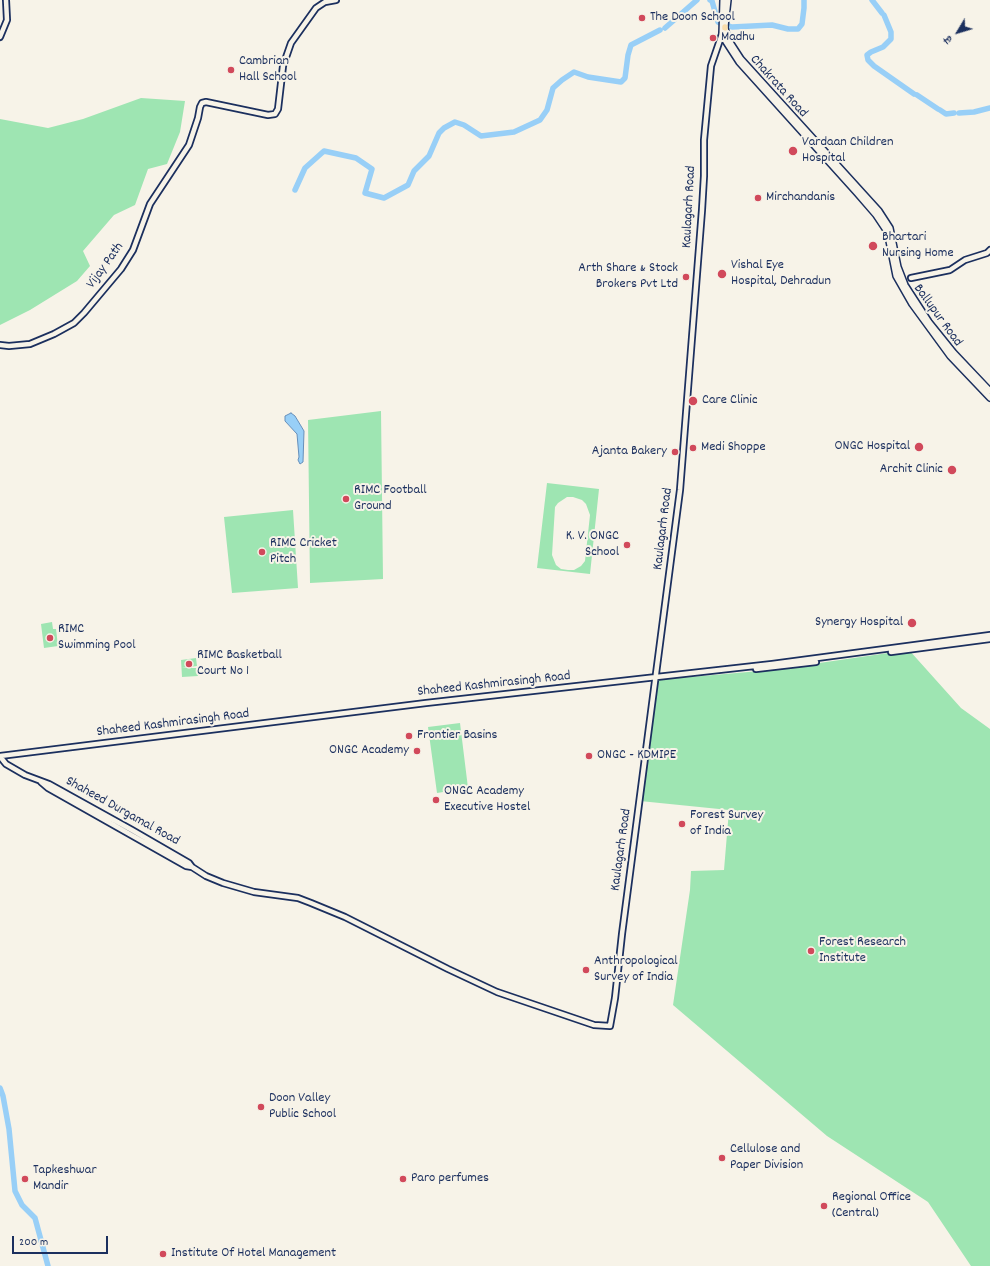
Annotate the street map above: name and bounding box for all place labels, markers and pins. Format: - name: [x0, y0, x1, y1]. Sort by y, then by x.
- place label: The Doon School: [650, 10, 735, 26]
- marker: The Doon School: [637, 13, 647, 23]
- place label: Madhu: [721, 30, 755, 46]
- marker: Madhu: [708, 33, 718, 43]
- place label: Cambrian Hall School: [239, 54, 297, 86]
- marker: Cambrian Hall School: [226, 65, 236, 75]
- place label: Vardaan Children Hospital: [802, 135, 893, 168]
- marker: Vardaan Children Hospital: [787, 145, 799, 157]
- place label: Mirchandanis: [766, 190, 835, 206]
- marker: Mirchandanis: [753, 193, 763, 203]
- place label: Bhartari Nursing Home: [882, 230, 954, 262]
- marker: Bhartari Nursing Home: [867, 240, 879, 252]
- place label: Vishal Eye Hospital, Dehradun: [731, 258, 831, 290]
- place label: Arth Share & Stock Brokers Pvt Ltd: [578, 261, 678, 294]
- marker: Vishal Eye Hospital, Dehradun: [716, 268, 728, 280]
- marker: Arth Share & Stock Brokers Pvt Ltd: [681, 272, 691, 282]
- place label: Care Clinic: [702, 393, 758, 409]
- marker: Care Clinic: [687, 395, 699, 407]
- place label: ONGC Hospital: [834, 439, 910, 455]
- place label: Medi Shoppe: [701, 440, 766, 456]
- marker: ONGC Hospital: [913, 441, 925, 453]
- marker: Medi Shoppe: [688, 443, 698, 453]
- place label: Ajanta Bakery: [592, 444, 667, 460]
- marker: Ajanta Bakery: [670, 447, 680, 457]
- place label: Archit Clinic: [880, 462, 943, 478]
- marker: Archit Clinic: [946, 464, 958, 476]
- place label: RIMC Football Ground: [354, 483, 427, 516]
- marker: RIMC Football Ground: [341, 494, 351, 504]
- place label: K. V. ONGC School: [566, 529, 619, 562]
- place label: RIMC Cricket Pitch: [270, 536, 337, 568]
- marker: K. V. ONGC School: [622, 540, 632, 550]
- marker: RIMC Cricket Pitch: [257, 547, 267, 557]
- place label: Synergy Hospital: [815, 615, 903, 631]
- marker: Synergy Hospital: [906, 617, 918, 629]
- place label: RIMC Swimming Pool: [58, 622, 136, 654]
- marker: RIMC Swimming Pool: [45, 633, 55, 643]
- place label: RIMC Basketball Court No 1: [197, 648, 282, 680]
- marker: RIMC Basketball Court No 1: [184, 659, 194, 669]
- place label: Frontier Basins: [417, 728, 497, 744]
- marker: Frontier Basins: [404, 731, 414, 741]
- place label: ONGC Academy: [329, 743, 409, 759]
- marker: ONGC Academy: [412, 746, 422, 756]
- place label: ONGC - KDMIPE: [597, 748, 676, 764]
- marker: ONGC - KDMIPE: [584, 751, 594, 761]
- place label: ONGC Academy Executive Hostel: [444, 784, 530, 816]
- marker: ONGC Academy Executive Hostel: [431, 795, 441, 805]
- place label: Forest Survey of India: [690, 808, 763, 840]
- marker: Forest Survey of India: [677, 819, 687, 829]
- place label: Forest Research Institute: [819, 935, 906, 968]
- marker: Forest Research Institute: [806, 946, 816, 956]
- place label: Anthropological Survey of India: [594, 954, 678, 986]
- marker: Anthropological Survey of India: [581, 965, 591, 975]
- place label: Doon Valley Public School: [269, 1091, 336, 1124]
- marker: Doon Valley Public School: [256, 1102, 266, 1112]
- place label: Cellulose and Paper Division: [730, 1142, 803, 1174]
- marker: Cellulose and Paper Division: [717, 1153, 727, 1163]
- place label: Tapkeshwar Mandir: [33, 1163, 97, 1196]
- place label: Paro perfumes: [411, 1171, 489, 1187]
- marker: Tapkeshwar Mandir: [20, 1174, 30, 1184]
- marker: Paro perfumes: [398, 1174, 408, 1184]
- place label: Regional Office (Central): [832, 1190, 911, 1222]
- marker: Regional Office (Central): [819, 1201, 829, 1211]
- place label: Institute Of Hotel Management: [171, 1246, 336, 1262]
- marker: Institute Of Hotel Management: [158, 1249, 168, 1259]

